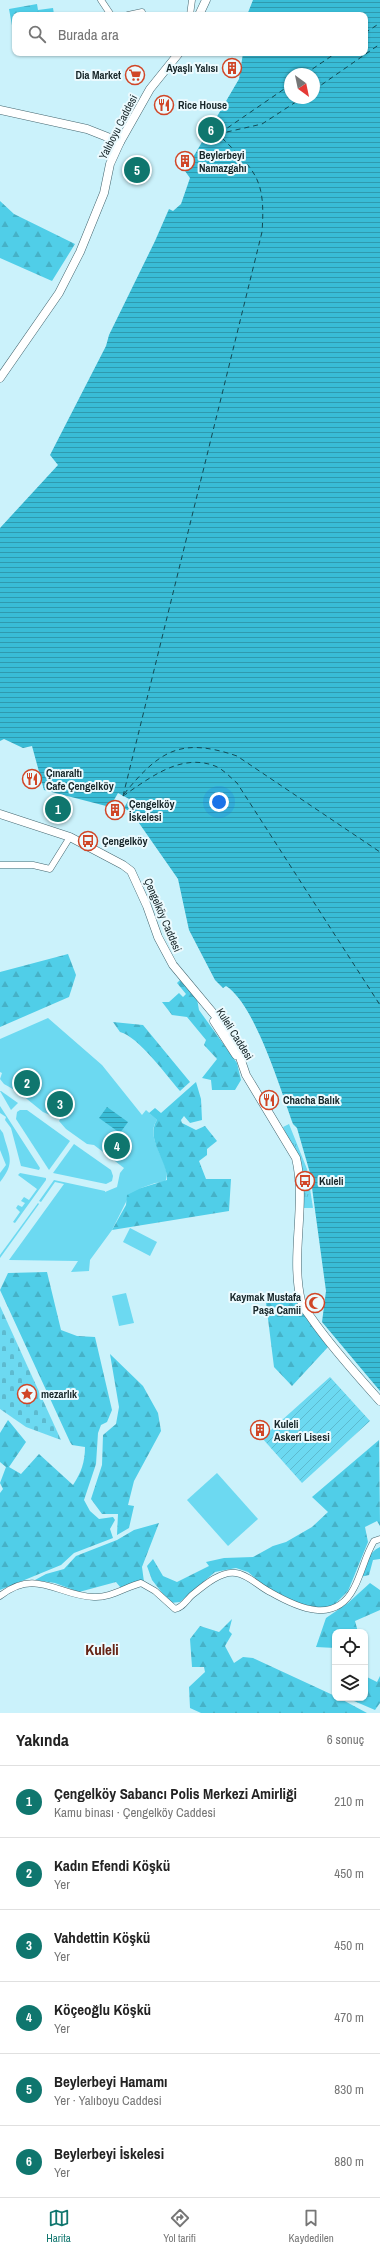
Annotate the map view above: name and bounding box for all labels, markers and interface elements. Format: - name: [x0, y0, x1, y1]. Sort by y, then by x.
- search box: [12, 12, 368, 56]
- icon: search: [26, 23, 48, 45]
- text: Burada ara: [58, 24, 119, 45]
- building icon: Ayaşlı Yalısı: [221, 57, 243, 79]
- place label: Ayaşlı Yalısı: [166, 61, 218, 75]
- supermarket icon: Dia Market: [124, 64, 146, 86]
- place label: Dia Market: [75, 68, 121, 82]
- north arrow: [284, 68, 320, 104]
- street label: Yalıboyu Caddesi: [96, 92, 140, 162]
- restaurant icon: Rice House: [153, 94, 175, 116]
- place label: Rice House: [178, 98, 227, 112]
- pin: 6: [198, 115, 224, 145]
- place label: Beylerbeyi Namazgahı: [199, 148, 247, 175]
- building icon: Beylerbeyi Namazgahı: [174, 150, 196, 172]
- pin: 5: [124, 155, 150, 185]
- place label: Çınaraltı Cafe Çengelköy: [46, 766, 114, 793]
- restaurant icon: Çınaraltı Cafe Çengelköy: [21, 768, 43, 790]
- your location: [209, 792, 229, 812]
- pin: 1: [45, 794, 71, 824]
- place label: Çengelköy İskelesi: [129, 797, 175, 824]
- building icon: Çengelköy İskelesi: [104, 799, 126, 821]
- bus stop icon: Çengelköy: [77, 830, 99, 852]
- place label: Çengelköy: [102, 834, 148, 848]
- street label: Çengelköy Caddesi: [141, 876, 185, 954]
- street label: Kuleli Caddesi: [214, 1005, 256, 1063]
- pin: 2: [14, 1068, 40, 1098]
- pin: 3: [47, 1089, 73, 1119]
- restaurant icon: Chacha Balık: [258, 1089, 280, 1111]
- place label: Chacha Balık: [283, 1093, 341, 1107]
- pin: 4: [104, 1131, 130, 1161]
- bus stop icon: Kuleli: [294, 1170, 316, 1192]
- place label: Kuleli: [319, 1174, 344, 1188]
- place label: Kaymak Mustafa Paşa Camii: [230, 1290, 301, 1317]
- mosque icon: Kaymak Mustafa Paşa Camii: [304, 1292, 326, 1314]
- place icon: mezarlık: [16, 1383, 38, 1405]
- place label: mezarlık: [41, 1387, 78, 1401]
- place label: Kuleli Askerî Lisesi: [274, 1417, 330, 1444]
- building icon: Kuleli Askerî Lisesi: [249, 1419, 271, 1441]
- map controls: [332, 1629, 368, 1701]
- button: locate: [332, 1629, 368, 1665]
- district label: Kuleli: [85, 1639, 119, 1660]
- button: layers: [332, 1665, 368, 1701]
- text: Yakında: [16, 1728, 69, 1751]
- text: 6 sonuç: [327, 1731, 364, 1748]
- text: Çengelköy Sabancı Polis Merkezi Amirliği: [54, 1783, 297, 1804]
- text: 1: [26, 1793, 32, 1810]
- text: 210 m: [334, 1793, 364, 1810]
- text: Kamu binası · Çengelköy Caddesi: [54, 1804, 216, 1821]
- text: Kadın Efendi Köşkü: [54, 1855, 170, 1876]
- text: 2: [26, 1865, 32, 1882]
- text: 450 m: [334, 1865, 364, 1882]
- text: Yer: [54, 1876, 70, 1893]
- text: Vahdettin Köşkü: [54, 1927, 150, 1948]
- text: 3: [26, 1937, 32, 1954]
- text: 450 m: [334, 1937, 364, 1954]
- text: Yer: [54, 1948, 70, 1965]
- text: Köçeoğlu Köşkü: [54, 1999, 151, 2020]
- text: 4: [26, 2009, 32, 2026]
- text: 470 m: [334, 2009, 364, 2026]
- text: Yer: [54, 2020, 70, 2037]
- text: Beylerbeyi Hamamı: [54, 2071, 168, 2092]
- text: 5: [26, 2081, 32, 2098]
- text: 830 m: [334, 2081, 364, 2098]
- text: Yer · Yalıboyu Caddesi: [54, 2092, 162, 2109]
- text: Beylerbeyi İskelesi: [54, 2143, 164, 2164]
- text: 6: [26, 2153, 32, 2170]
- text: 880 m: [334, 2153, 364, 2170]
- text: Yer: [54, 2164, 70, 2181]
- tab: Harita: [46, 2207, 71, 2245]
- tab: Yol tarifi: [163, 2207, 196, 2245]
- tab: Kaydedilen: [289, 2207, 334, 2245]

